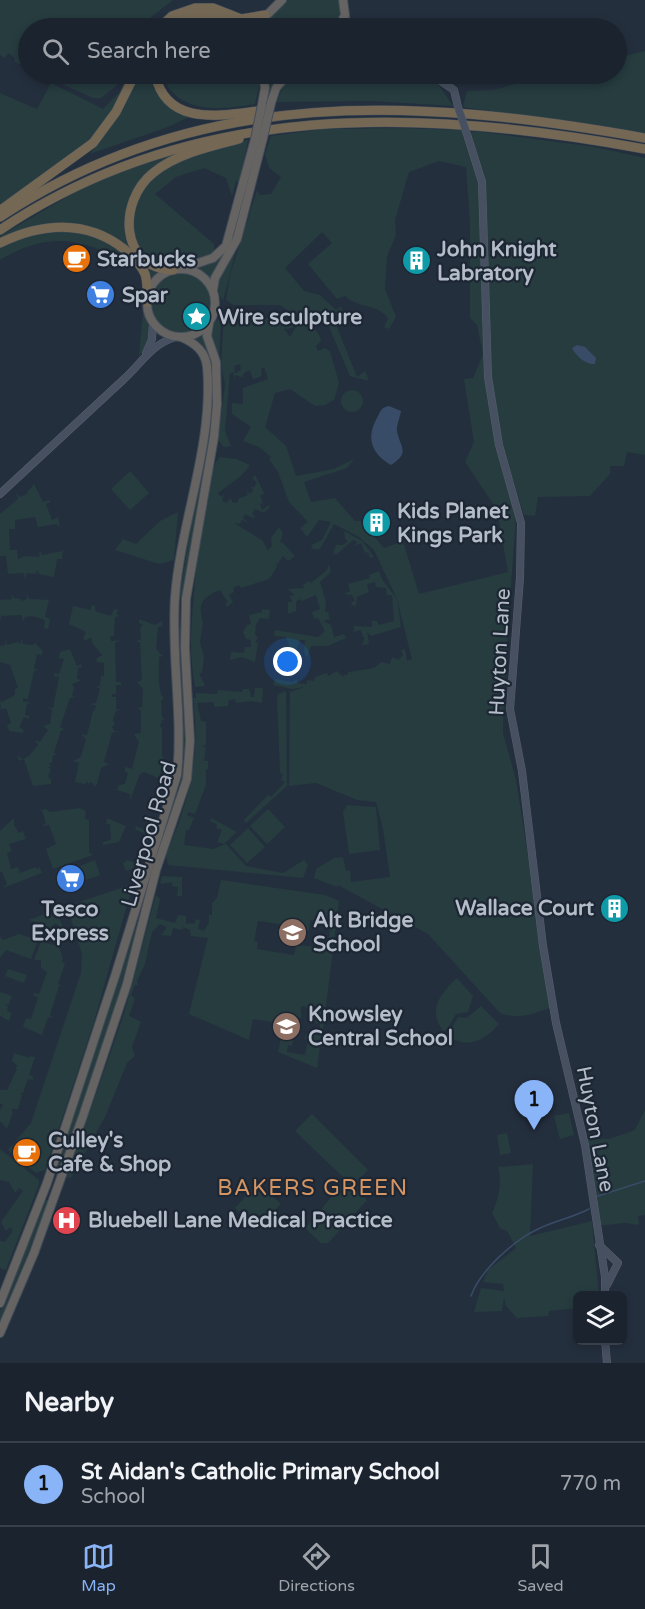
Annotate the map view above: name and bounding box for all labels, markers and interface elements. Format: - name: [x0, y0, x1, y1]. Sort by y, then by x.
- search box: [18, 18, 627, 84]
- icon: search: [39, 35, 72, 68]
- text: Search here: [87, 38, 211, 64]
- place label: John Knight Labratory: [436, 237, 557, 286]
- cafe icon: Starbucks: [60, 243, 92, 275]
- building icon: John Knight Labratory: [400, 245, 432, 277]
- place label: Starbucks: [97, 247, 196, 272]
- supermarket icon: Spar: [85, 279, 117, 311]
- place label: Spar: [122, 283, 169, 308]
- place icon: Wire sculpture: [181, 301, 213, 333]
- place label: Wire sculpture: [218, 305, 362, 330]
- place label: Kids Planet Kings Park: [397, 499, 509, 548]
- building icon: Kids Planet Kings Park: [360, 507, 392, 539]
- street label: Huyton Lane: [484, 588, 516, 716]
- your location: [273, 647, 302, 676]
- street label: Liverpool Road: [116, 758, 182, 910]
- supermarket icon: Tesco Express: [54, 862, 86, 894]
- building icon: Wallace Court: [599, 892, 631, 924]
- place label: Wallace Court: [455, 896, 594, 921]
- place label: Tesco Express: [31, 897, 109, 946]
- place label: Alt Bridge School: [313, 908, 413, 957]
- school or university icon: Alt Bridge School: [276, 916, 308, 948]
- place label: Knowsley Central School: [308, 1002, 453, 1051]
- school or university icon: Knowsley Central School: [271, 1010, 303, 1042]
- street label: Huyton Lane: [571, 1064, 619, 1194]
- pin: 1: [514, 1080, 554, 1130]
- place label: Culley's Cafe & Shop: [48, 1128, 171, 1177]
- cafe icon: Culley's Cafe & Shop: [11, 1136, 43, 1168]
- district label: BAKERS GREEN: [217, 1175, 409, 1201]
- hospital icon: Bluebell Lane Medical Practice: [51, 1204, 83, 1236]
- place label: Bluebell Lane Medical Practice: [88, 1208, 393, 1233]
- map controls: [573, 1291, 627, 1345]
- button: layers: [573, 1291, 627, 1345]
- text: Nearby: [24, 1387, 114, 1418]
- text: St Aidan's Catholic Primary School: [81, 1459, 440, 1485]
- text: 1: [37, 1472, 50, 1496]
- text: 770 m: [560, 1472, 621, 1496]
- text: School: [81, 1485, 145, 1509]
- tab: Map: [81, 1540, 116, 1596]
- tab: Directions: [278, 1540, 355, 1596]
- tab: Saved: [517, 1540, 564, 1596]

